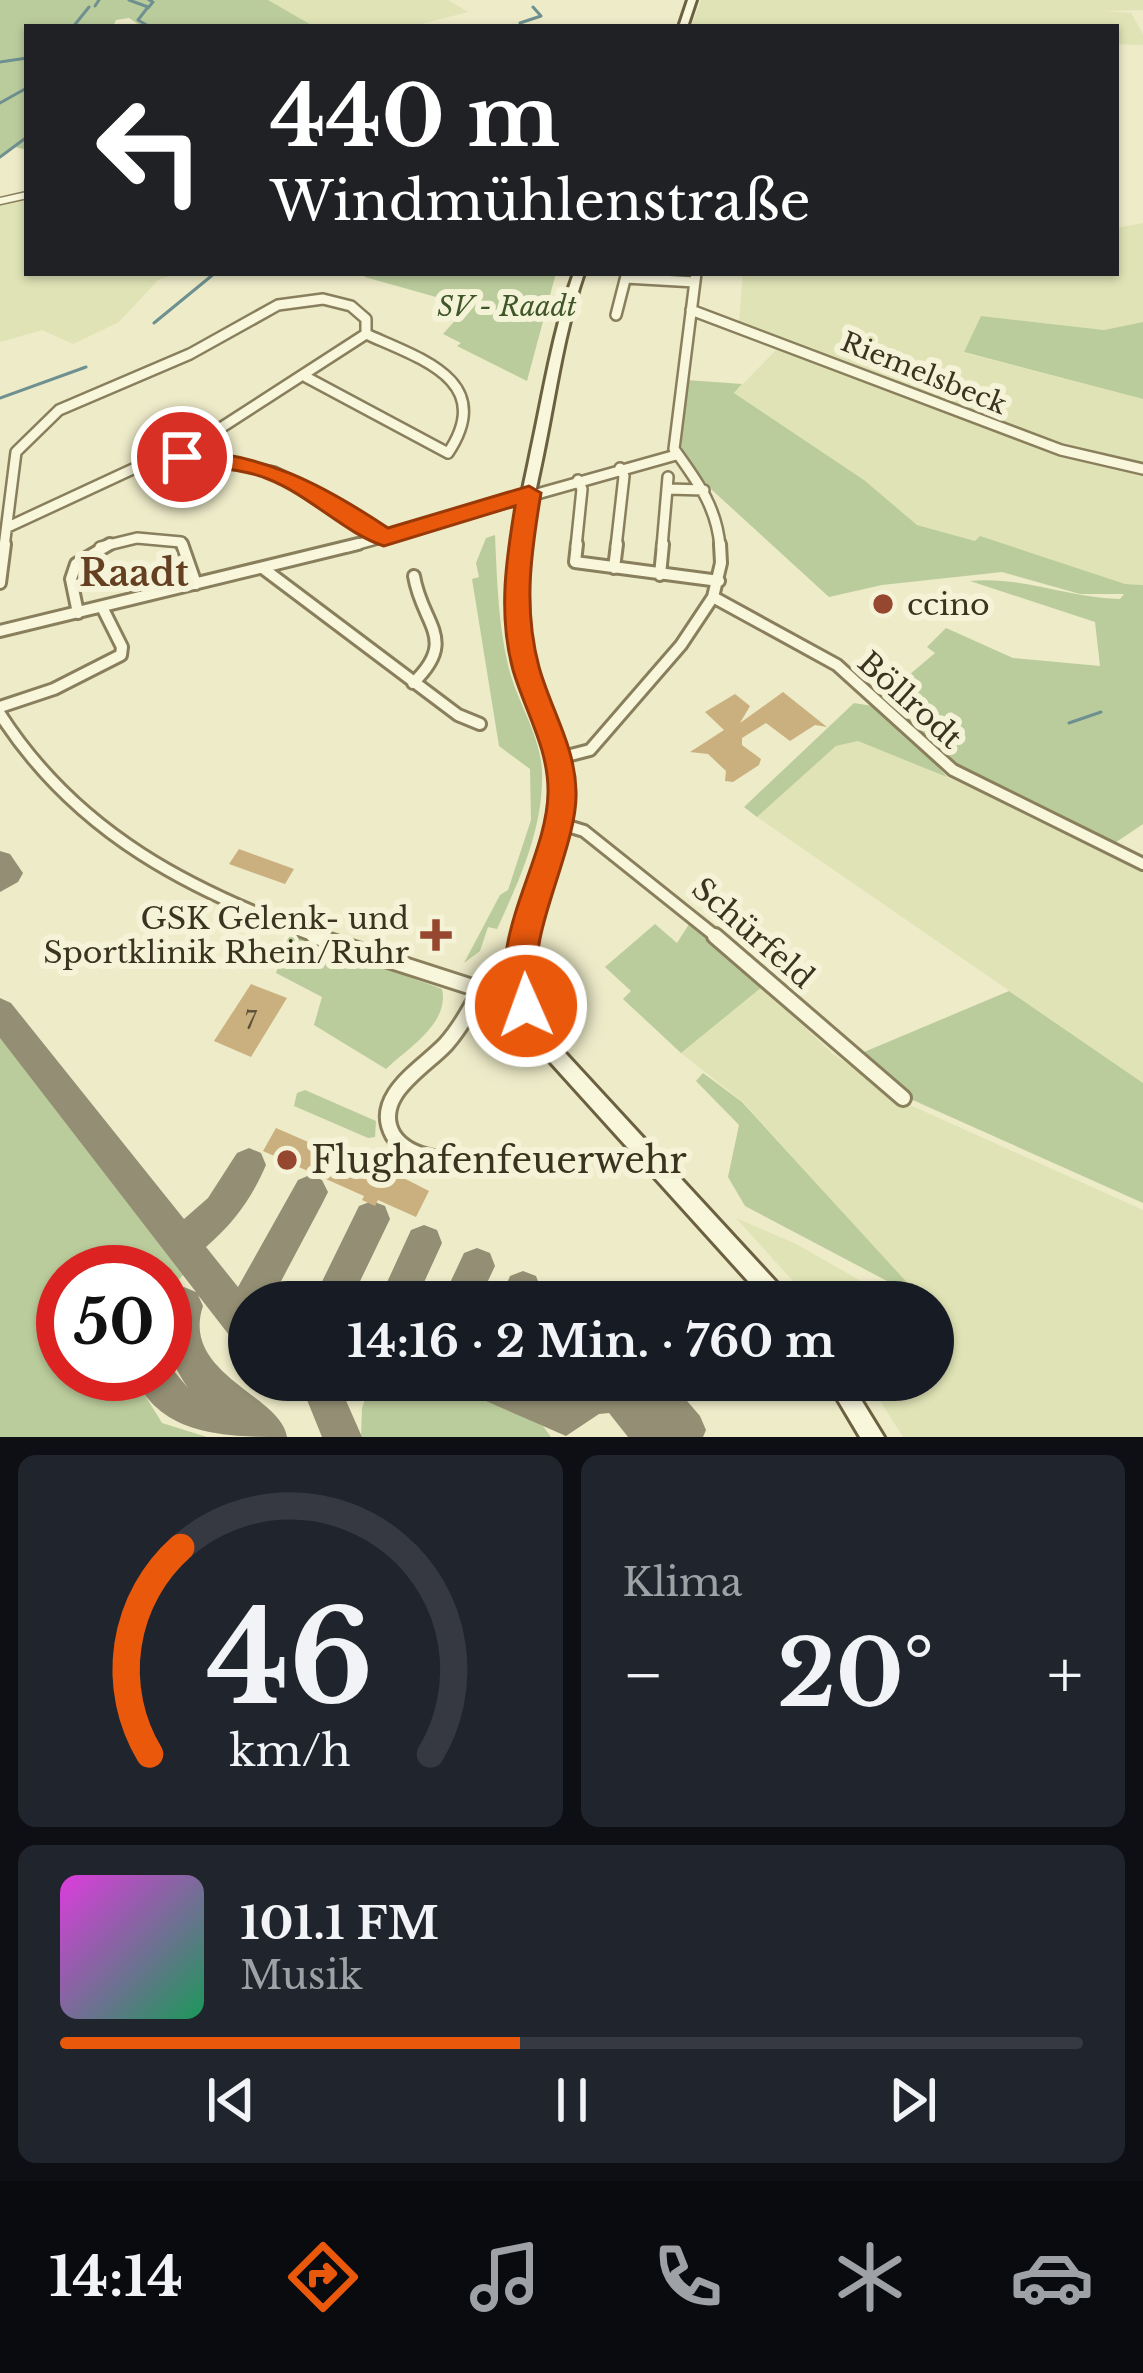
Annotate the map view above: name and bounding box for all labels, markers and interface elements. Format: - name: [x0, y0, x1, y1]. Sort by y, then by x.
- text: 440 m: [270, 65, 560, 169]
- icon: left: [72, 72, 228, 228]
- text: Windmühlenstraße: [270, 168, 811, 235]
- park label: SV - Raadt: [437, 290, 577, 323]
- street label: Riemelsbeck: [836, 325, 1012, 421]
- pin: [131, 406, 233, 508]
- icon: arrive: [149, 424, 215, 490]
- district label: Raadt: [79, 551, 189, 596]
- place label: ccino: [907, 586, 990, 623]
- marker: ccino: [870, 591, 896, 617]
- street label: Böllrodt: [850, 644, 970, 757]
- street label: Schürfeld: [684, 870, 822, 996]
- place label: GSK Gelenk- und Sportklinik Rhein/Ruhr: [43, 900, 410, 971]
- marker: GSK Gelenk- und Sportklinik Rhein/Ruhr: [420, 919, 452, 951]
- position arrow: [463, 943, 589, 1069]
- house number: 7: [245, 1006, 258, 1035]
- place label: Flughafenfeuerwehr: [311, 1138, 687, 1183]
- marker: Flughafenfeuerwehr: [274, 1147, 300, 1173]
- speed limit sign: 50: [36, 1245, 192, 1401]
- text: 14:16 · 2 Min. · 760 m: [347, 1313, 835, 1369]
- text: Klima: [623, 1558, 742, 1607]
- text: 46: [207, 1582, 374, 1737]
- text: 20°: [777, 1619, 934, 1730]
- text: −: [623, 1634, 664, 1716]
- text: +: [1047, 1634, 1083, 1716]
- text: km/h: [229, 1724, 351, 1778]
- text: 101.1 FM: [240, 1895, 439, 1951]
- text: Musik: [240, 1951, 363, 2000]
- icon: previous: [198, 2067, 264, 2133]
- icon: pause: [539, 2067, 605, 2133]
- icon: next: [880, 2067, 946, 2133]
- icon: directions: [281, 2235, 365, 2319]
- icon: music: [463, 2235, 547, 2319]
- icon: phone: [646, 2235, 730, 2319]
- icon: climate: [828, 2235, 912, 2319]
- icon: car: [1010, 2235, 1094, 2319]
- text: 14:14: [49, 2244, 183, 2311]

